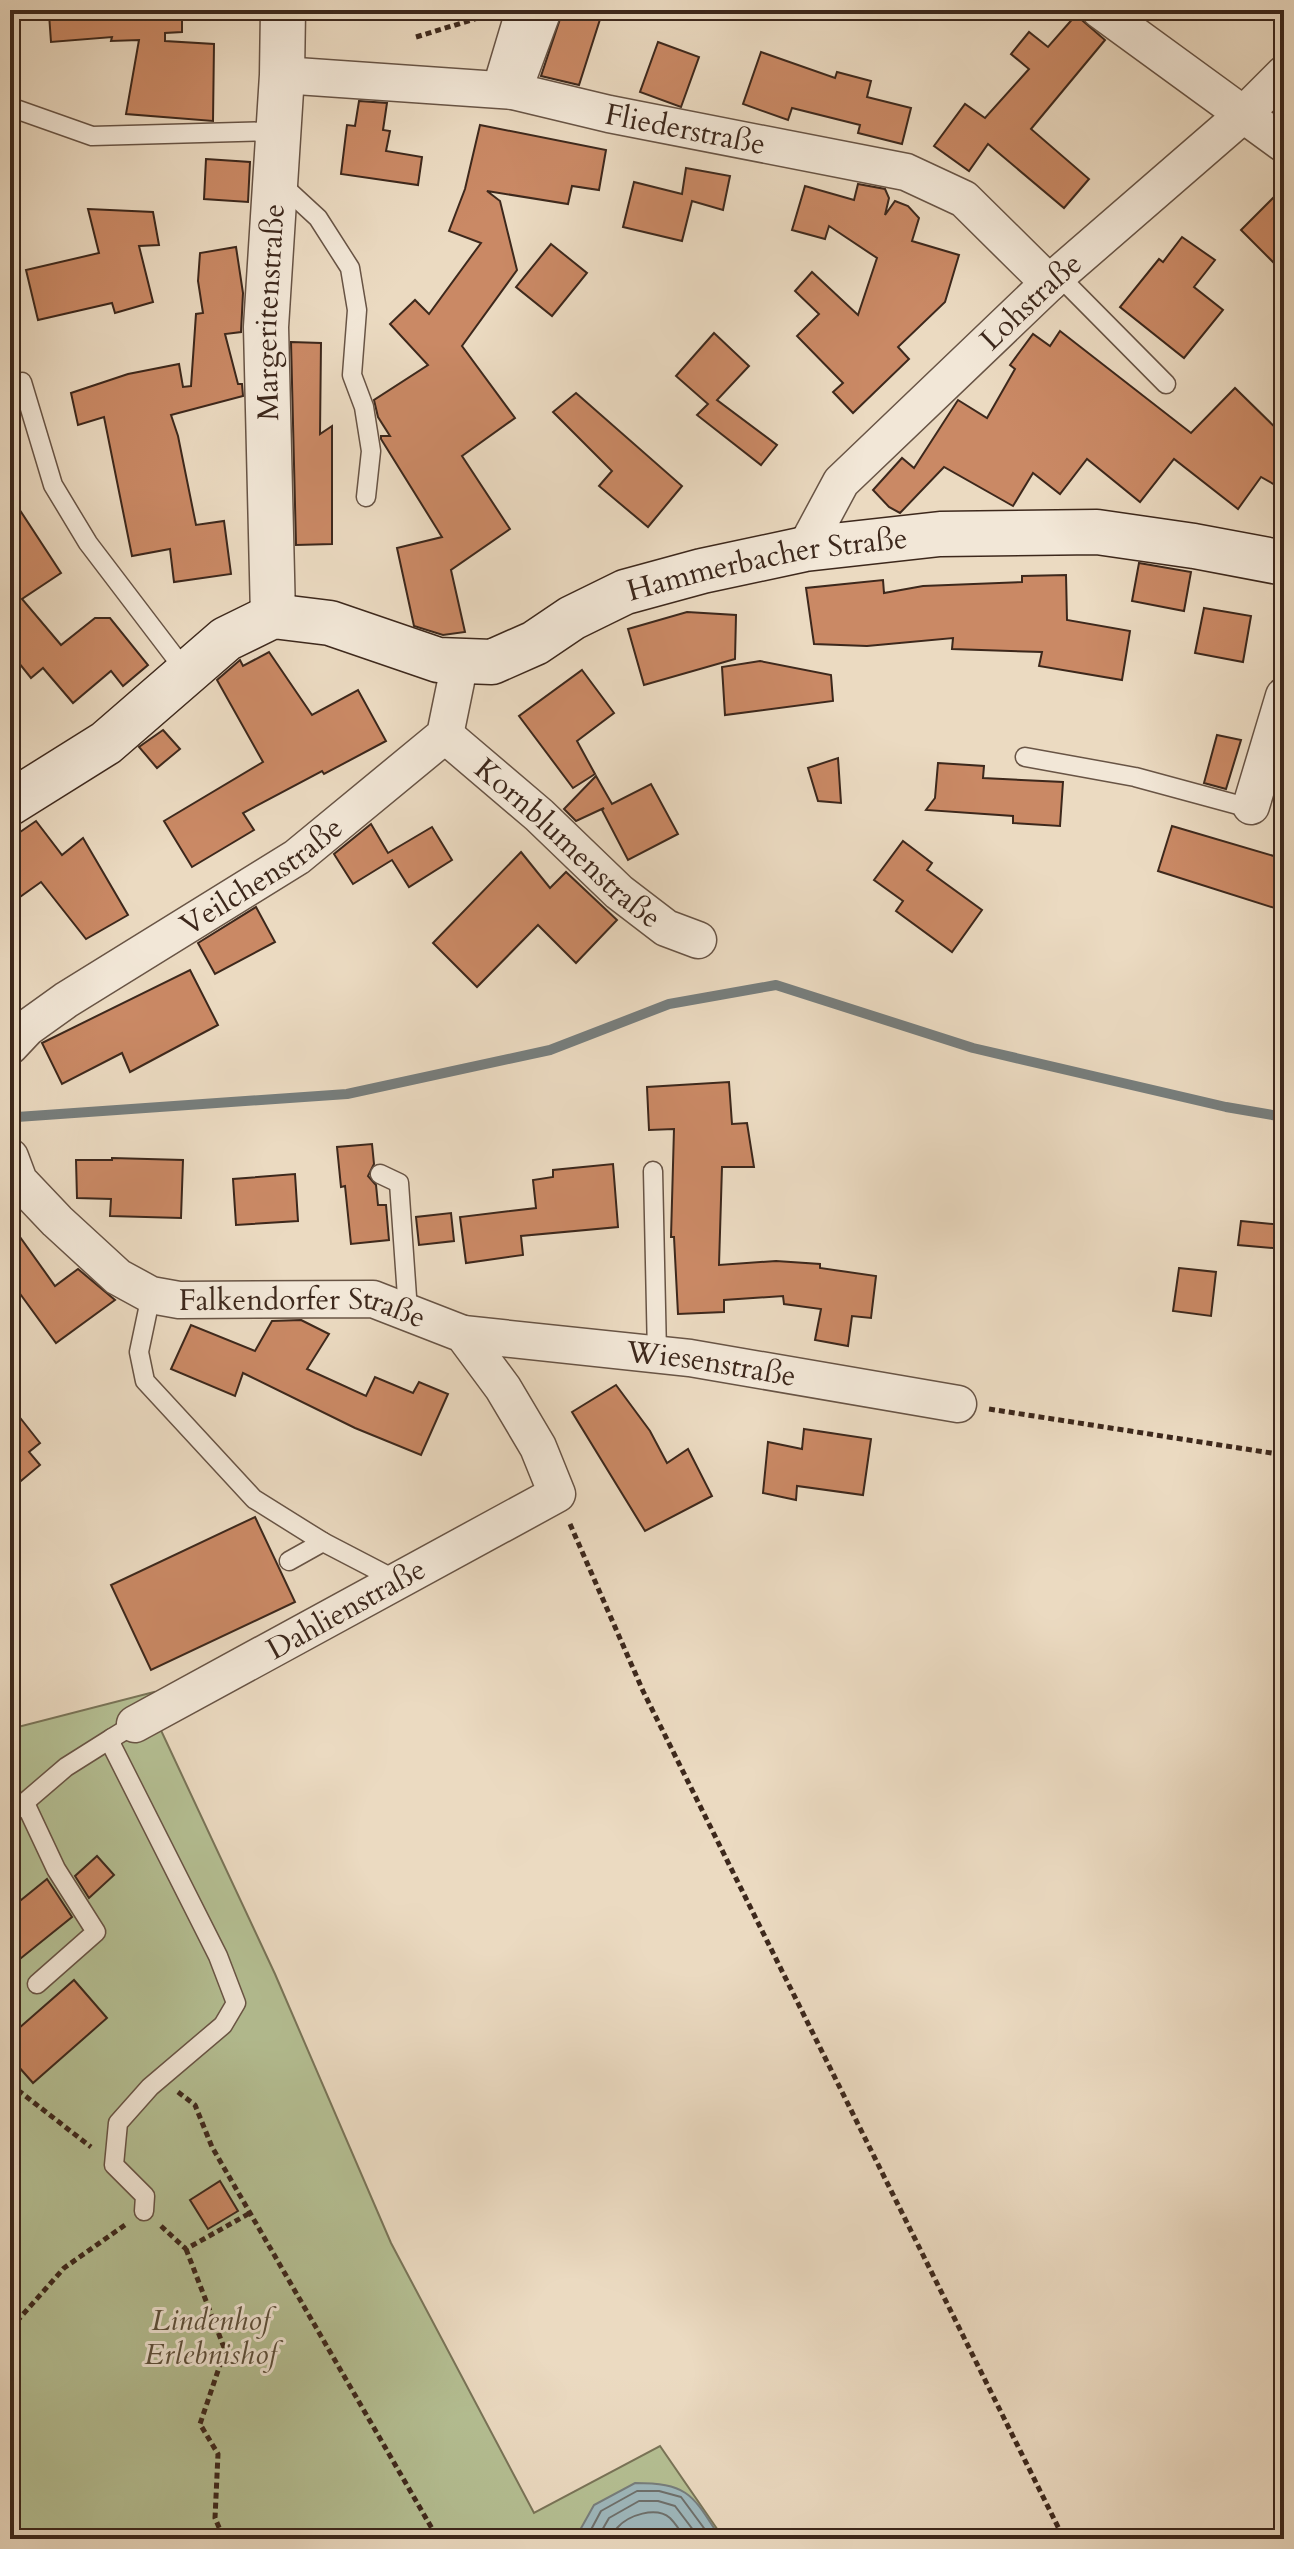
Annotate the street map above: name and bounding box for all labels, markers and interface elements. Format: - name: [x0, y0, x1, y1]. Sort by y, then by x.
- street label: Fliederstraße: [602, 94, 769, 165]
- street label: Margeritenstraße: [246, 202, 295, 421]
- street label: Lohstraße: [971, 244, 1091, 360]
- street label: Hammerbacher Straße: [622, 518, 909, 612]
- street label: Kornblumenstraße: [466, 749, 670, 938]
- street label: Veilchenstraße: [172, 808, 352, 946]
- street label: Falkendorfer Straße: [179, 1279, 432, 1339]
- street label: Wiesenstraße: [623, 1331, 799, 1397]
- street label: Dahlienstraße: [260, 1549, 433, 1670]
- park label: Lindenhof Erlebnishof: [145, 2300, 283, 2375]

